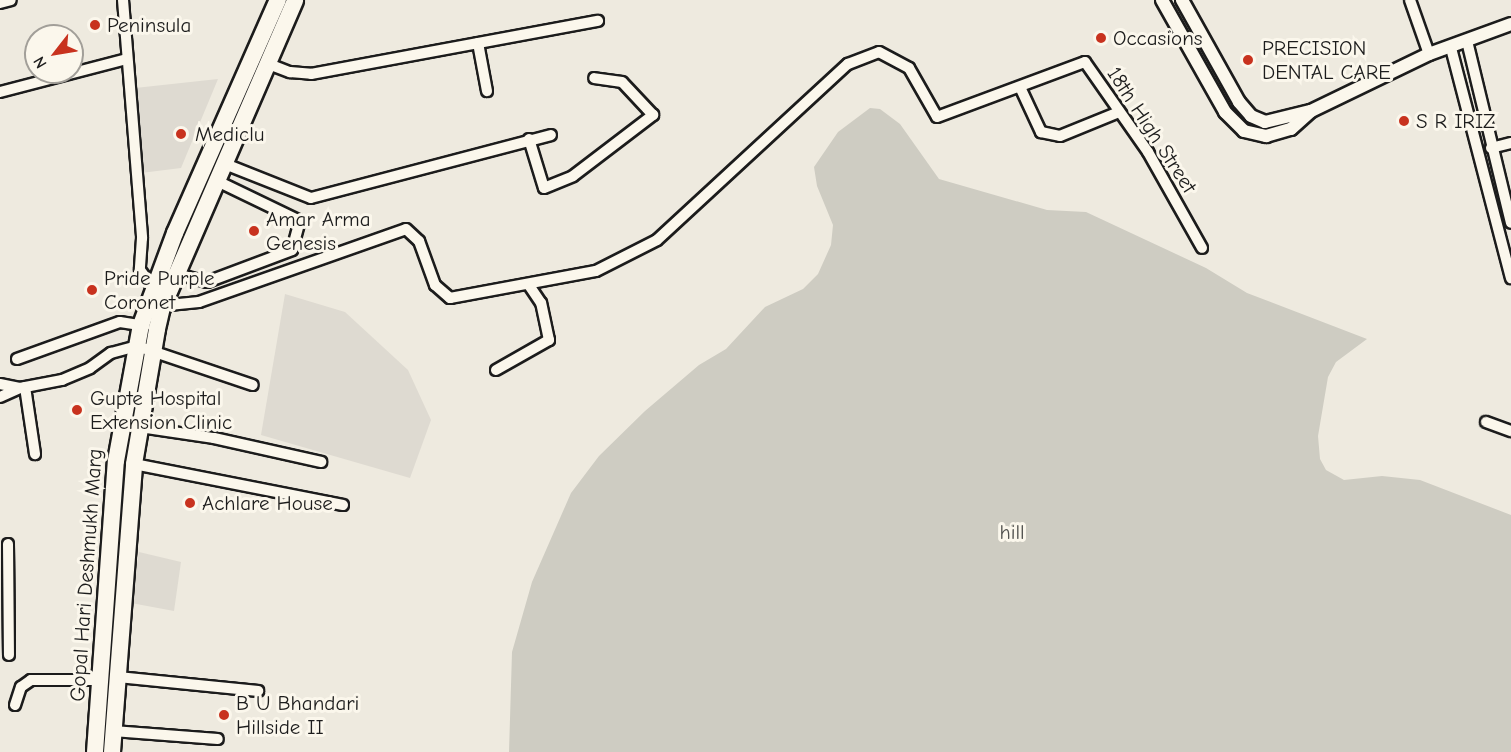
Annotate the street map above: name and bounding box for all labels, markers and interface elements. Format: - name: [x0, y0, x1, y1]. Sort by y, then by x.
- place label: Peninsula: [107, 12, 191, 38]
- marker: Peninsula: [88, 18, 102, 32]
- north arrow: [24, 24, 84, 84]
- place label: Occasions: [1113, 25, 1203, 51]
- marker: Occasions: [1094, 31, 1108, 45]
- place label: PRECISION DENTAL CARE: [1262, 35, 1391, 85]
- marker: PRECISION DENTAL CARE: [1239, 51, 1257, 69]
- text: N: [30, 53, 51, 71]
- street label: 18th High Street: [1102, 62, 1202, 198]
- place label: S R IRIZ: [1416, 108, 1495, 134]
- marker: S R IRIZ: [1397, 114, 1411, 128]
- place label: Mediclu: [195, 121, 264, 147]
- marker: Mediclu: [172, 125, 190, 143]
- place label: Amar Arma Genesis: [266, 206, 370, 256]
- marker: Amar Arma Genesis: [247, 224, 261, 238]
- place label: Pride Purple Coronet: [104, 265, 215, 315]
- marker: Pride Purple Coronet: [85, 283, 99, 297]
- place label: Gupte Hospital Extension Clinic: [90, 385, 232, 435]
- marker: Gupte Hospital Extension Clinic: [68, 401, 86, 419]
- street label: Gopal Hari Deshmukh Marg: [65, 448, 107, 702]
- place label: Achlare House: [202, 490, 333, 516]
- marker: Achlare House: [183, 496, 197, 510]
- park label: hill: [999, 519, 1025, 545]
- place label: B U Bhandari Hillside II: [236, 690, 359, 740]
- marker: B U Bhandari Hillside II: [217, 708, 231, 722]

